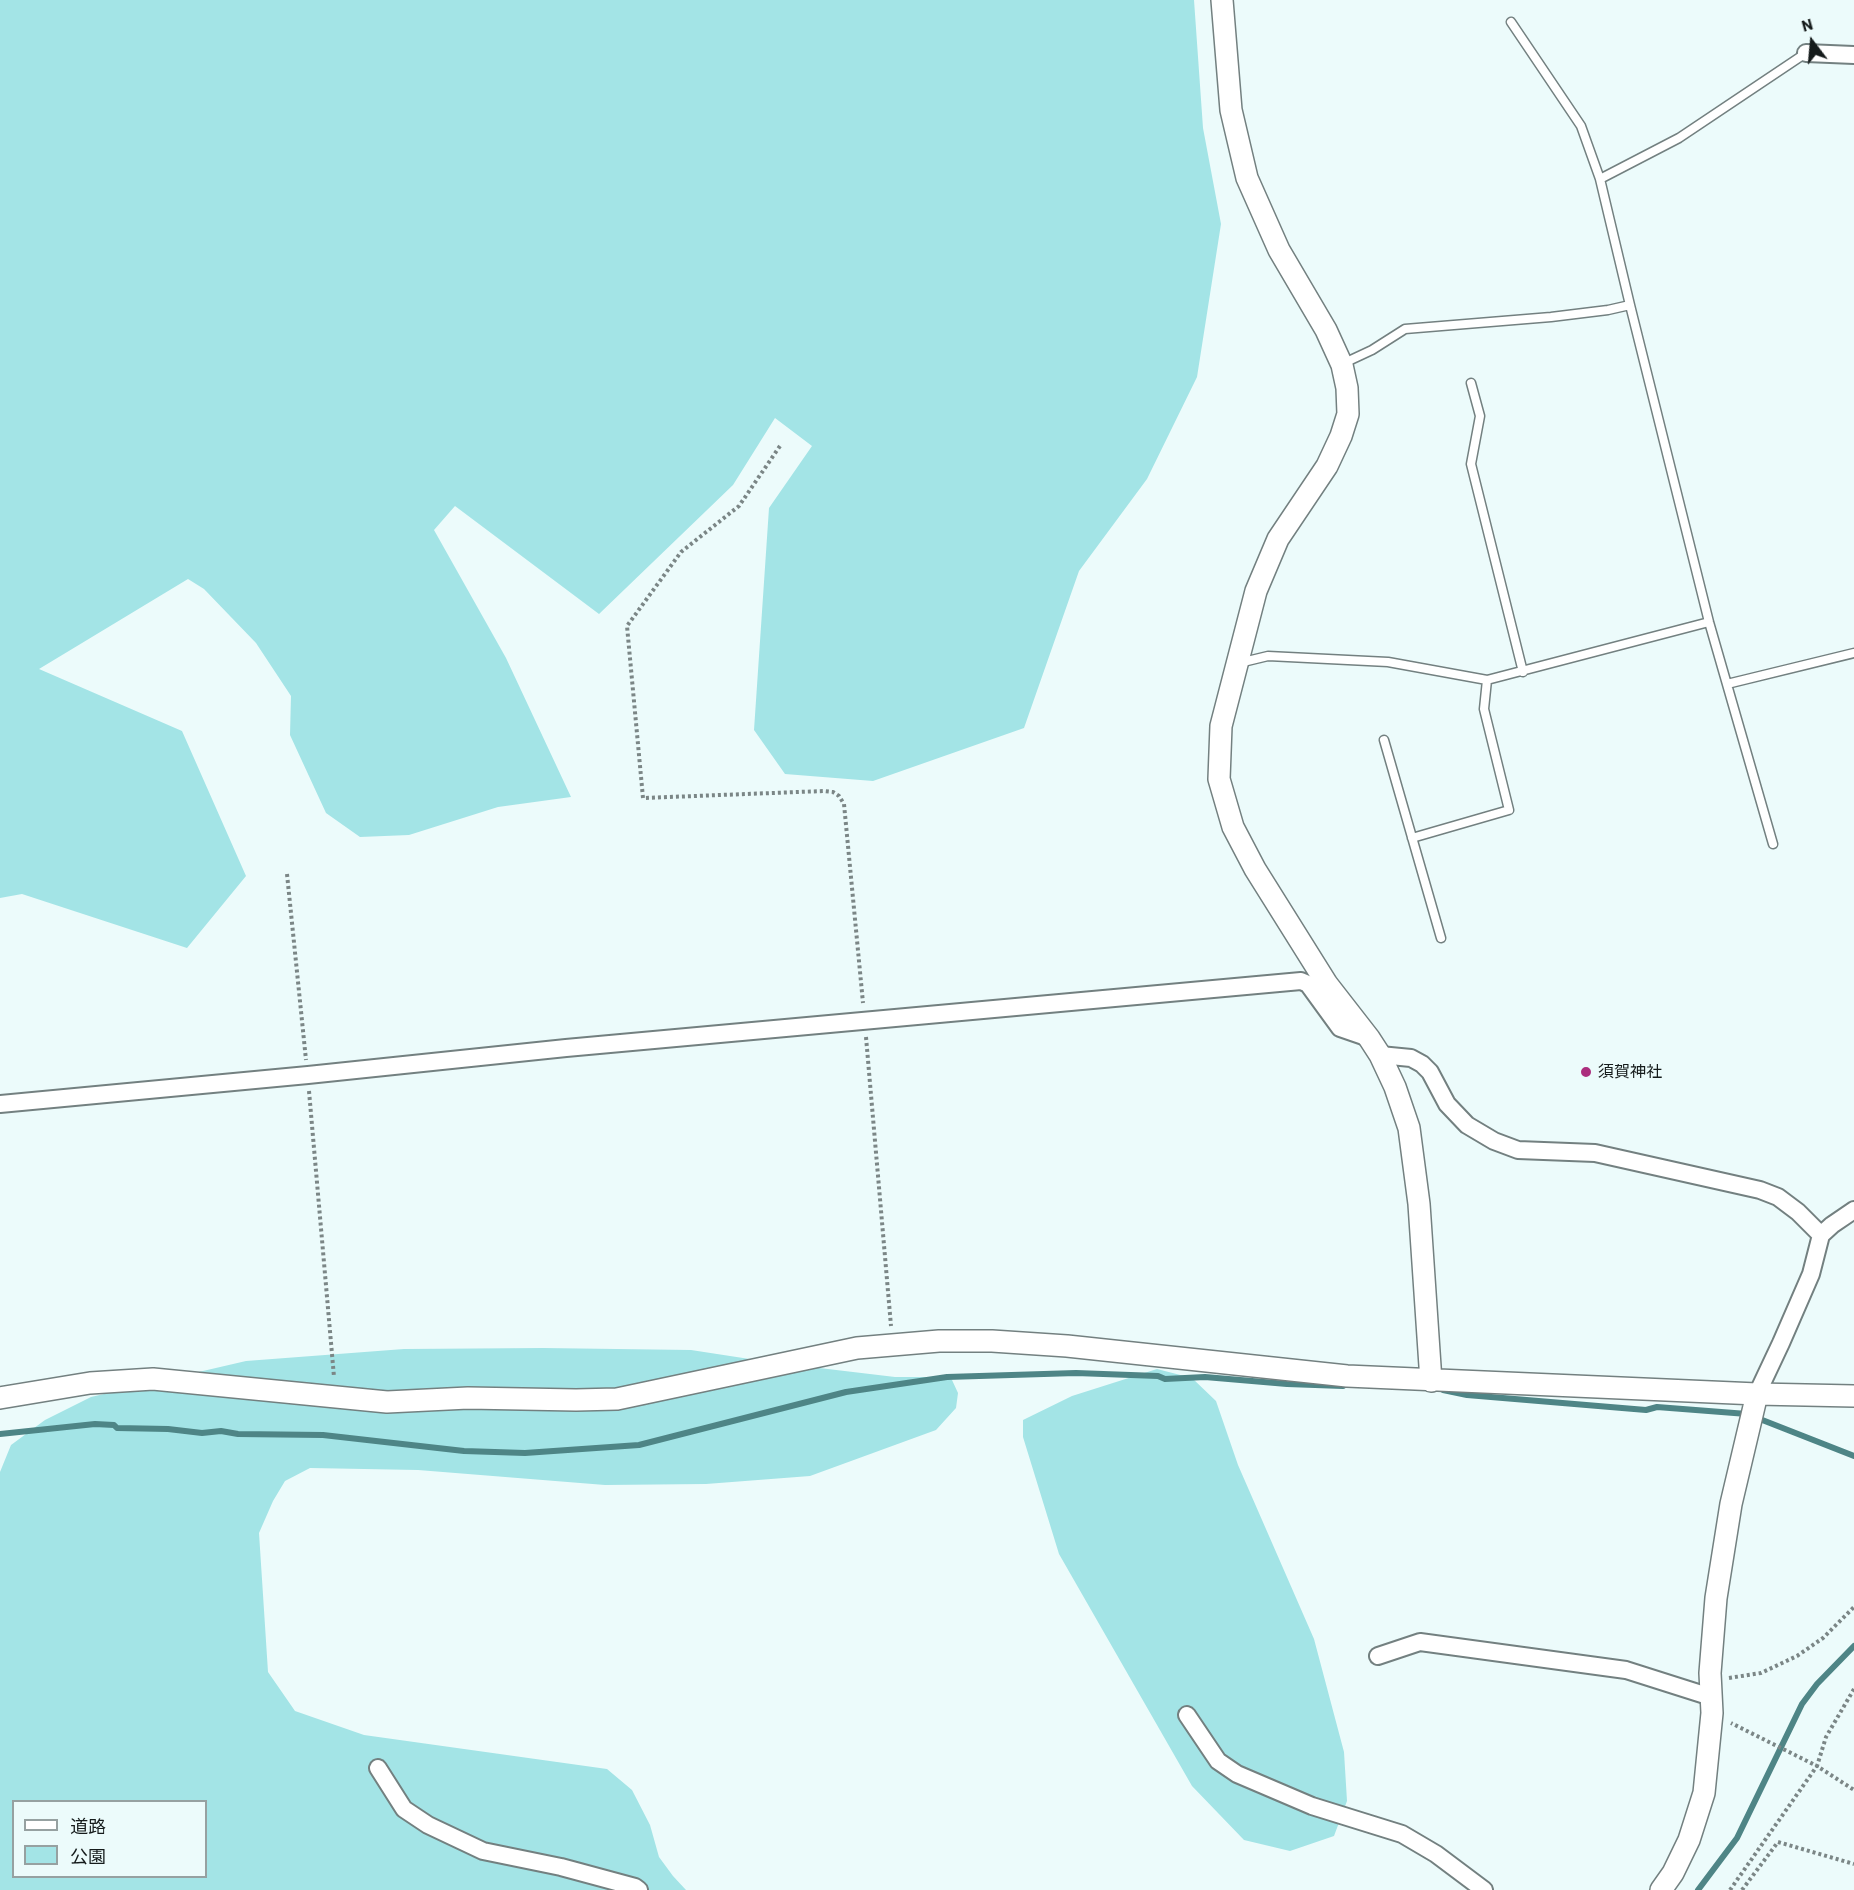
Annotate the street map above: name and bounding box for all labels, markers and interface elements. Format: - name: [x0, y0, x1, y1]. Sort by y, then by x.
- north arrow: [1782, 12, 1842, 72]
- text: N: [1799, 14, 1815, 35]
- place label: 須賀神社: [1598, 1062, 1662, 1082]
- marker: 須賀神社: [1579, 1065, 1593, 1079]
- legend: [12, 1800, 207, 1878]
- text: 道路: [70, 1815, 106, 1837]
- text: 公園: [70, 1845, 106, 1867]

